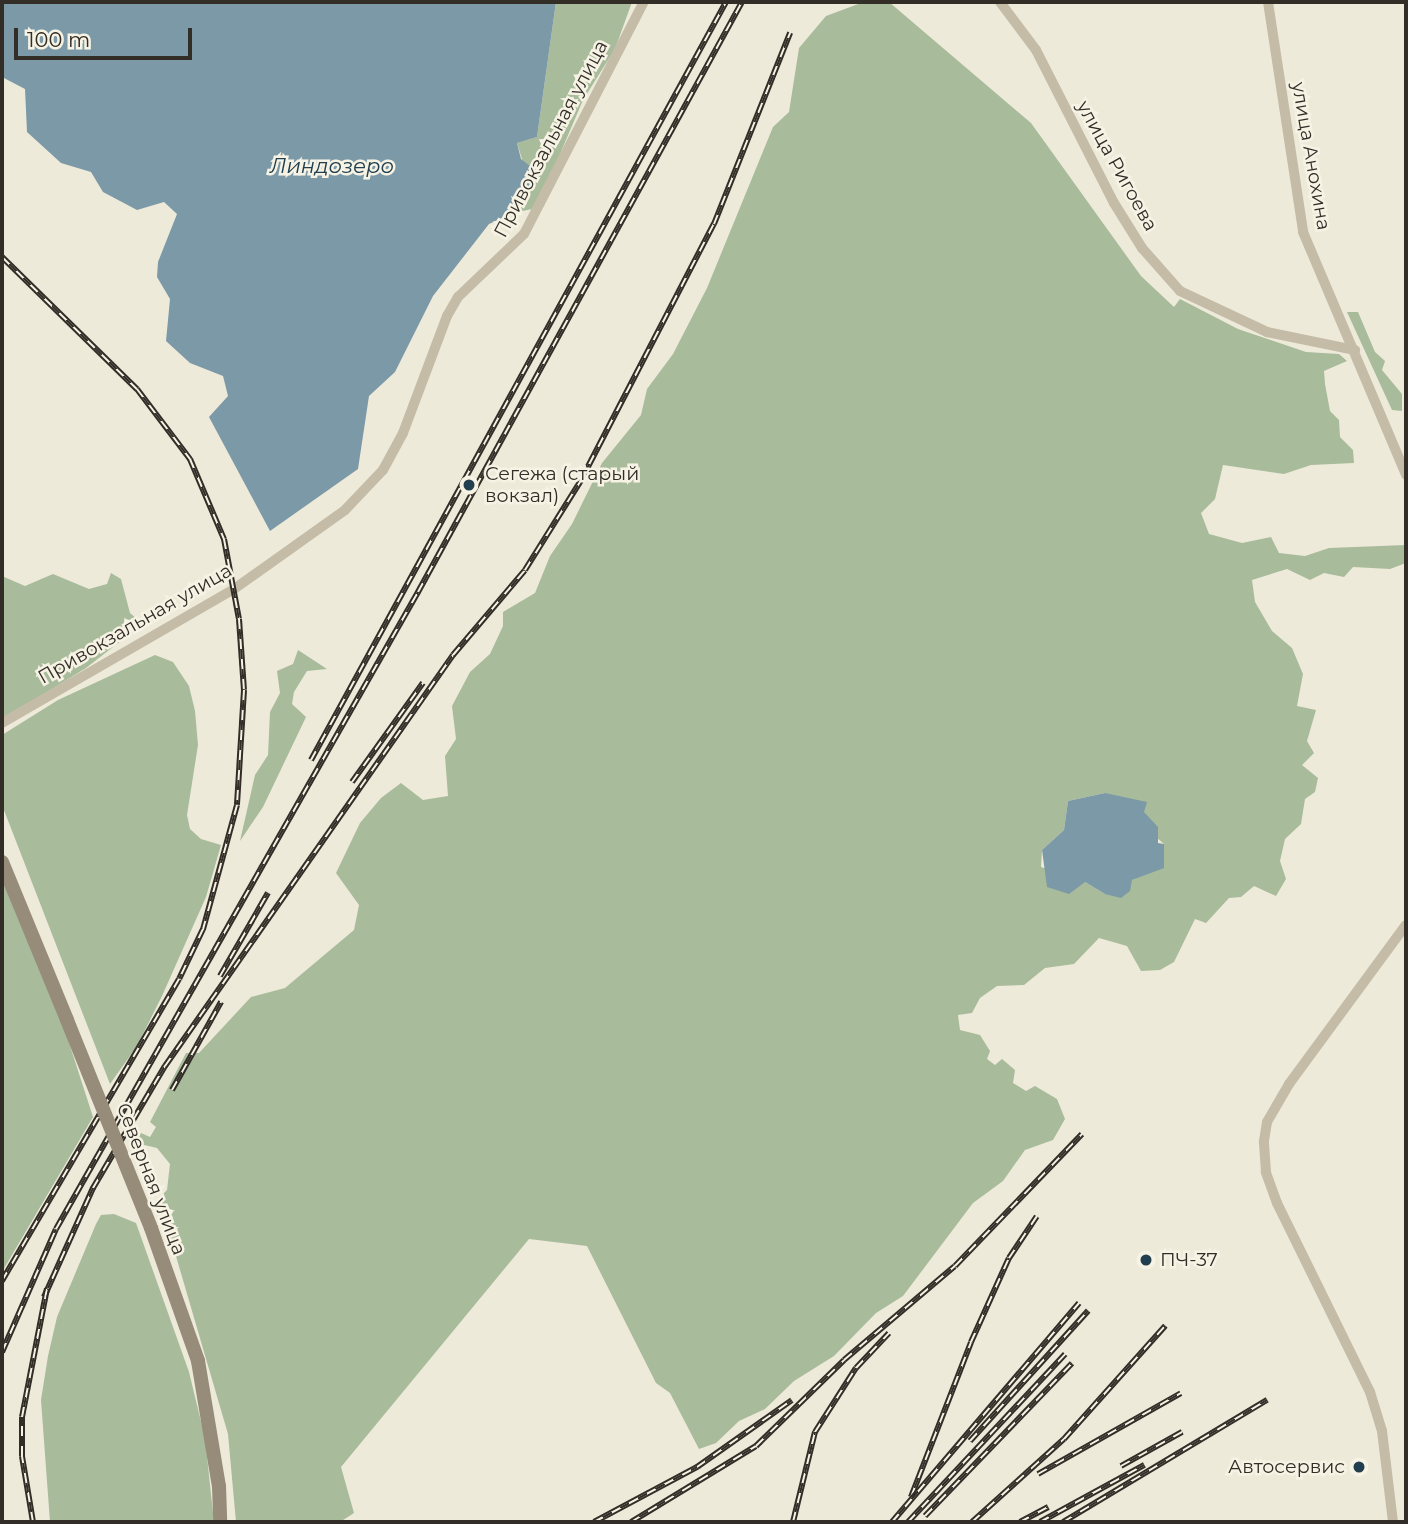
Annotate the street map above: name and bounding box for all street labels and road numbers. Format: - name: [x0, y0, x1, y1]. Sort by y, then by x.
- street label: Привокзальная улица: [489, 36, 613, 242]
- street label: улица Анохина: [1287, 80, 1335, 232]
- street label: улица Ригоева: [1072, 97, 1162, 235]
- street label: Привокзальная улица: [34, 559, 236, 689]
- street label: Северная улица: [112, 1100, 190, 1258]

